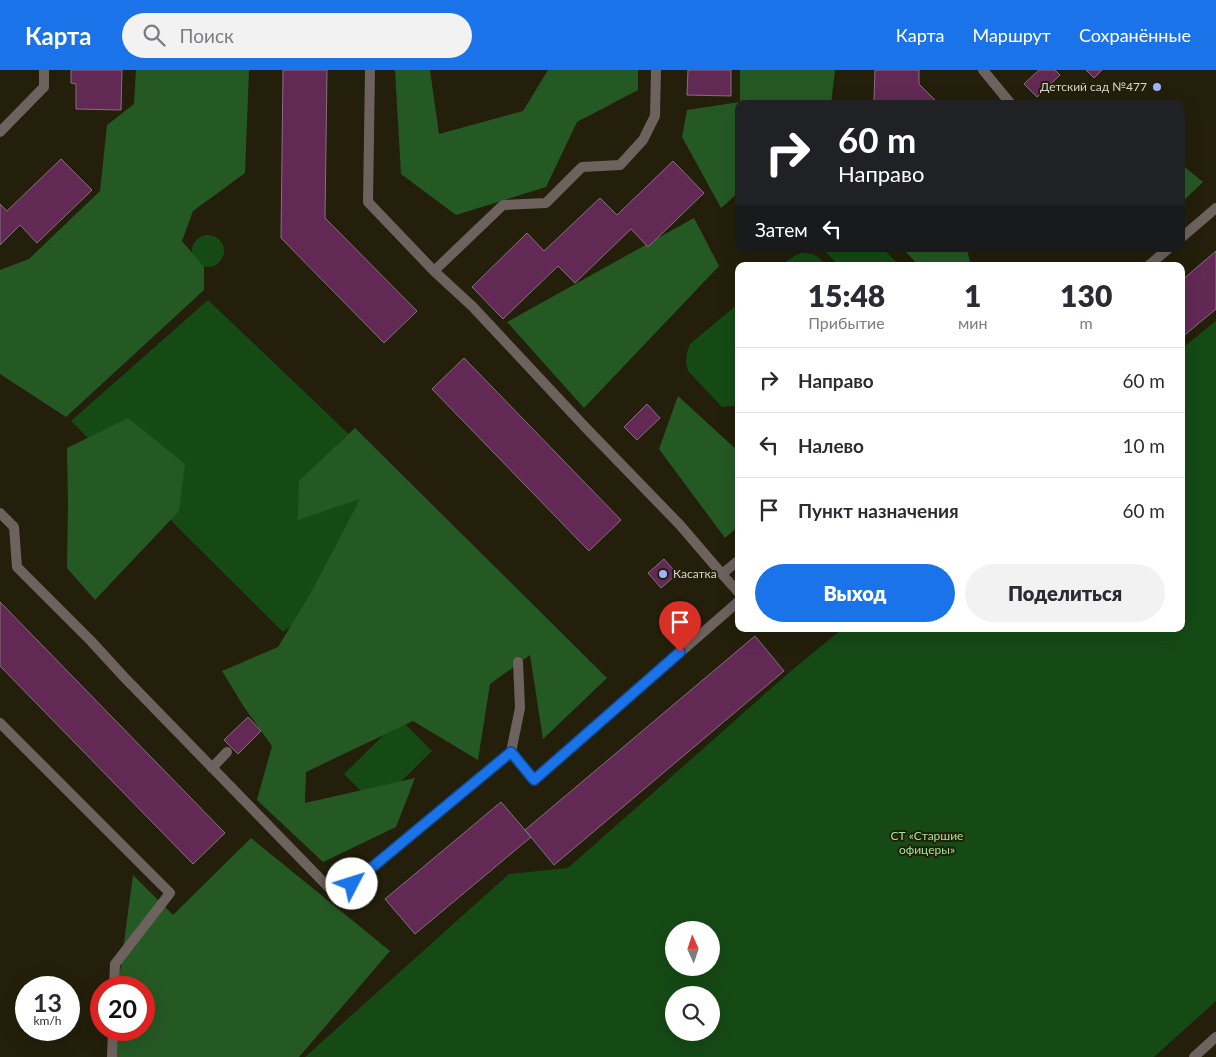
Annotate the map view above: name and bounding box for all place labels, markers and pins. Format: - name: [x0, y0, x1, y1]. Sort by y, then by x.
- place label: Детский сад №477: [1040, 79, 1147, 94]
- marker: Детский сад №477: [1151, 81, 1163, 93]
- place label: Касатка: [673, 566, 717, 581]
- marker: Касатка: [657, 568, 669, 580]
- pin: [659, 601, 701, 652]

